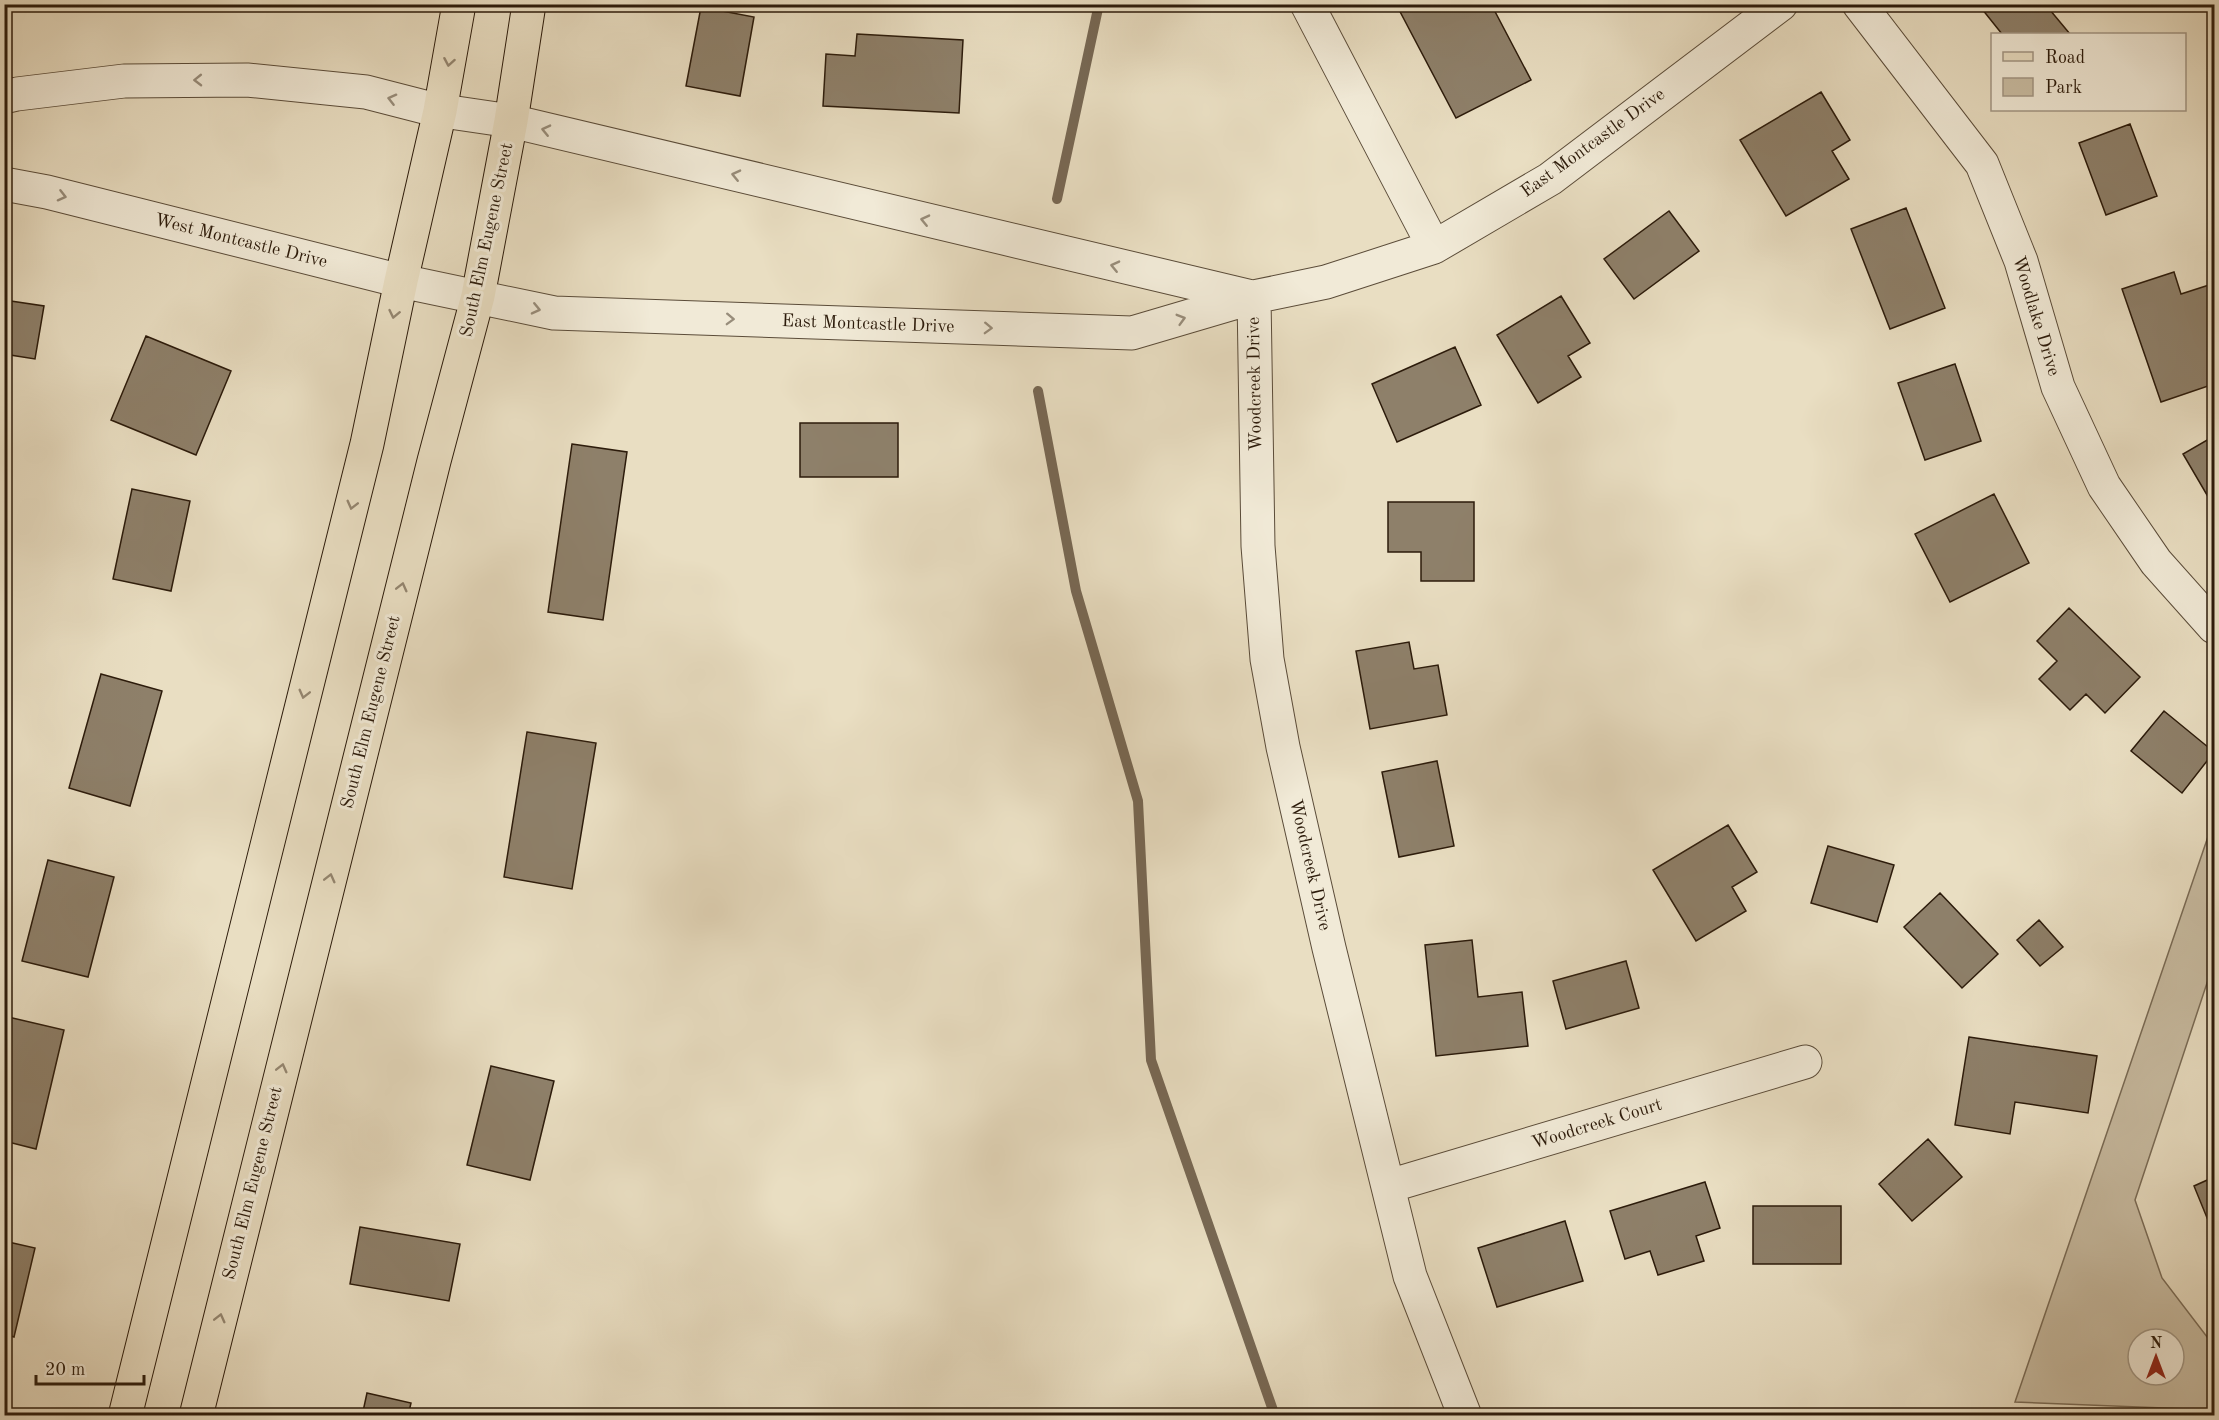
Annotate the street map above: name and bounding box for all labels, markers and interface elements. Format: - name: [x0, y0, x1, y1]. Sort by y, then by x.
- legend: [1991, 33, 2186, 111]
- text: Road: [2045, 49, 2085, 67]
- one-way arrow: [443, 57, 455, 67]
- one-way arrow: [194, 74, 203, 86]
- text: Park: [2045, 79, 2082, 97]
- street label: East Montcastle Drive: [1518, 85, 1668, 201]
- one-way arrow: [387, 93, 397, 106]
- one-way arrow: [541, 124, 551, 137]
- street label: South Elm Eugene Street: [458, 141, 516, 339]
- one-way arrow: [731, 169, 741, 182]
- one-way arrow: [57, 189, 67, 202]
- street label: West Montcastle Drive: [153, 211, 329, 271]
- one-way arrow: [920, 215, 930, 228]
- street label: Woodlake Drive: [2009, 254, 2063, 378]
- one-way arrow: [1110, 260, 1120, 273]
- one-way arrow: [530, 302, 540, 315]
- one-way arrow: [388, 309, 401, 319]
- street label: East Montcastle Drive: [781, 312, 955, 336]
- one-way arrow: [726, 313, 735, 325]
- one-way arrow: [1175, 314, 1186, 326]
- street label: Woodcreek Drive: [1245, 317, 1265, 451]
- one-way arrow: [983, 322, 992, 334]
- one-way arrow: [346, 499, 359, 509]
- one-way arrow: [395, 583, 408, 593]
- street label: South Elm Eugene Street: [338, 614, 404, 810]
- one-way arrow: [299, 689, 312, 699]
- street label: Woodcreek Drive: [1286, 798, 1334, 932]
- one-way arrow: [322, 874, 335, 884]
- one-way arrow: [275, 1063, 288, 1073]
- street label: South Elm Eugene Street: [220, 1085, 286, 1281]
- street label: Woodcreek Court: [1530, 1096, 1664, 1152]
- one-way arrow: [212, 1313, 225, 1323]
- north arrow: [2126, 1327, 2186, 1387]
- text: N: [2150, 1336, 2163, 1352]
- scale bar: [36, 1348, 144, 1386]
- text: 20 m: [45, 1361, 85, 1379]

